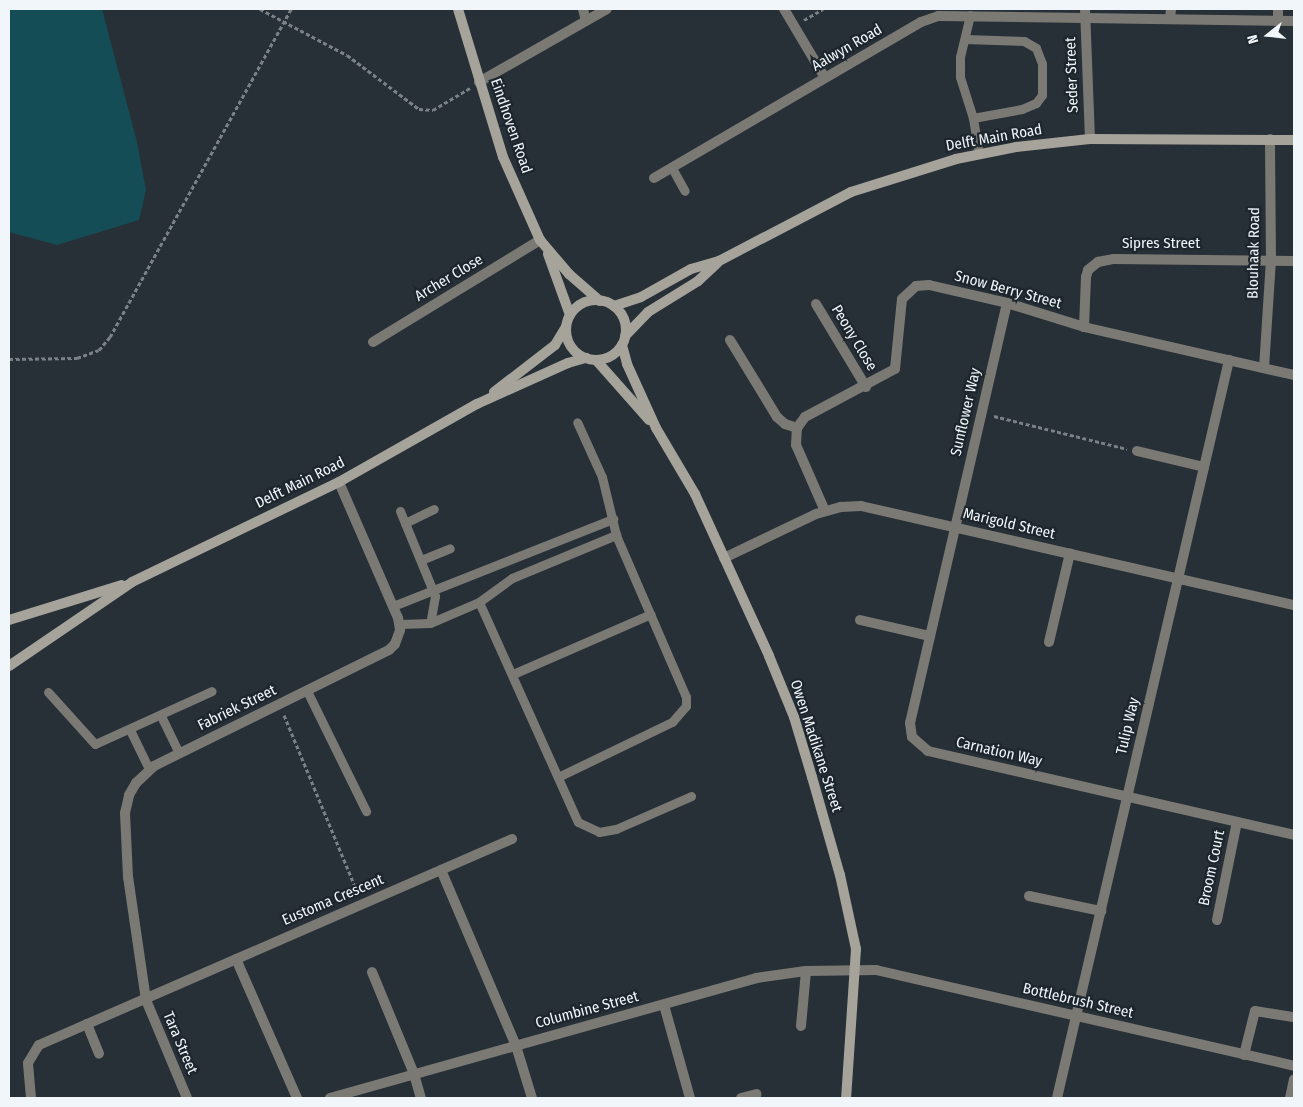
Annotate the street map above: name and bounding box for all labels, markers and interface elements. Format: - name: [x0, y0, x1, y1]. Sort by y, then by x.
- north arrow: [1243, 10, 1293, 60]
- street label: Aalwyn Road: [809, 21, 885, 75]
- text: N: [1244, 33, 1262, 46]
- street label: Seder Street: [1062, 37, 1082, 113]
- street label: Eindhoven Road: [486, 76, 536, 176]
- street label: Delft Main Road: [944, 121, 1044, 155]
- street label: Blouhaak Road: [1244, 207, 1264, 299]
- street label: Sipres Street: [1122, 235, 1200, 253]
- street label: Archer Close: [412, 251, 486, 305]
- street label: Snow Berry Street: [953, 267, 1063, 313]
- street label: Peony Close: [827, 302, 881, 374]
- street label: Sunflower Way: [947, 366, 985, 458]
- street label: Delft Main Road: [252, 454, 348, 512]
- street label: Marigold Street: [961, 505, 1057, 543]
- street label: Owen Madikane Street: [786, 678, 846, 814]
- street label: Fabriek Street: [195, 681, 279, 735]
- street label: Tulip Way: [1113, 696, 1143, 756]
- street label: Carnation Way: [954, 733, 1044, 771]
- street label: Broom Court: [1195, 828, 1229, 908]
- street label: Eustoma Crescent: [280, 871, 386, 929]
- street label: Bottlebrush Street: [1021, 980, 1135, 1022]
- street label: Columbine Street: [533, 988, 641, 1032]
- street label: Tara Street: [159, 1009, 201, 1077]

